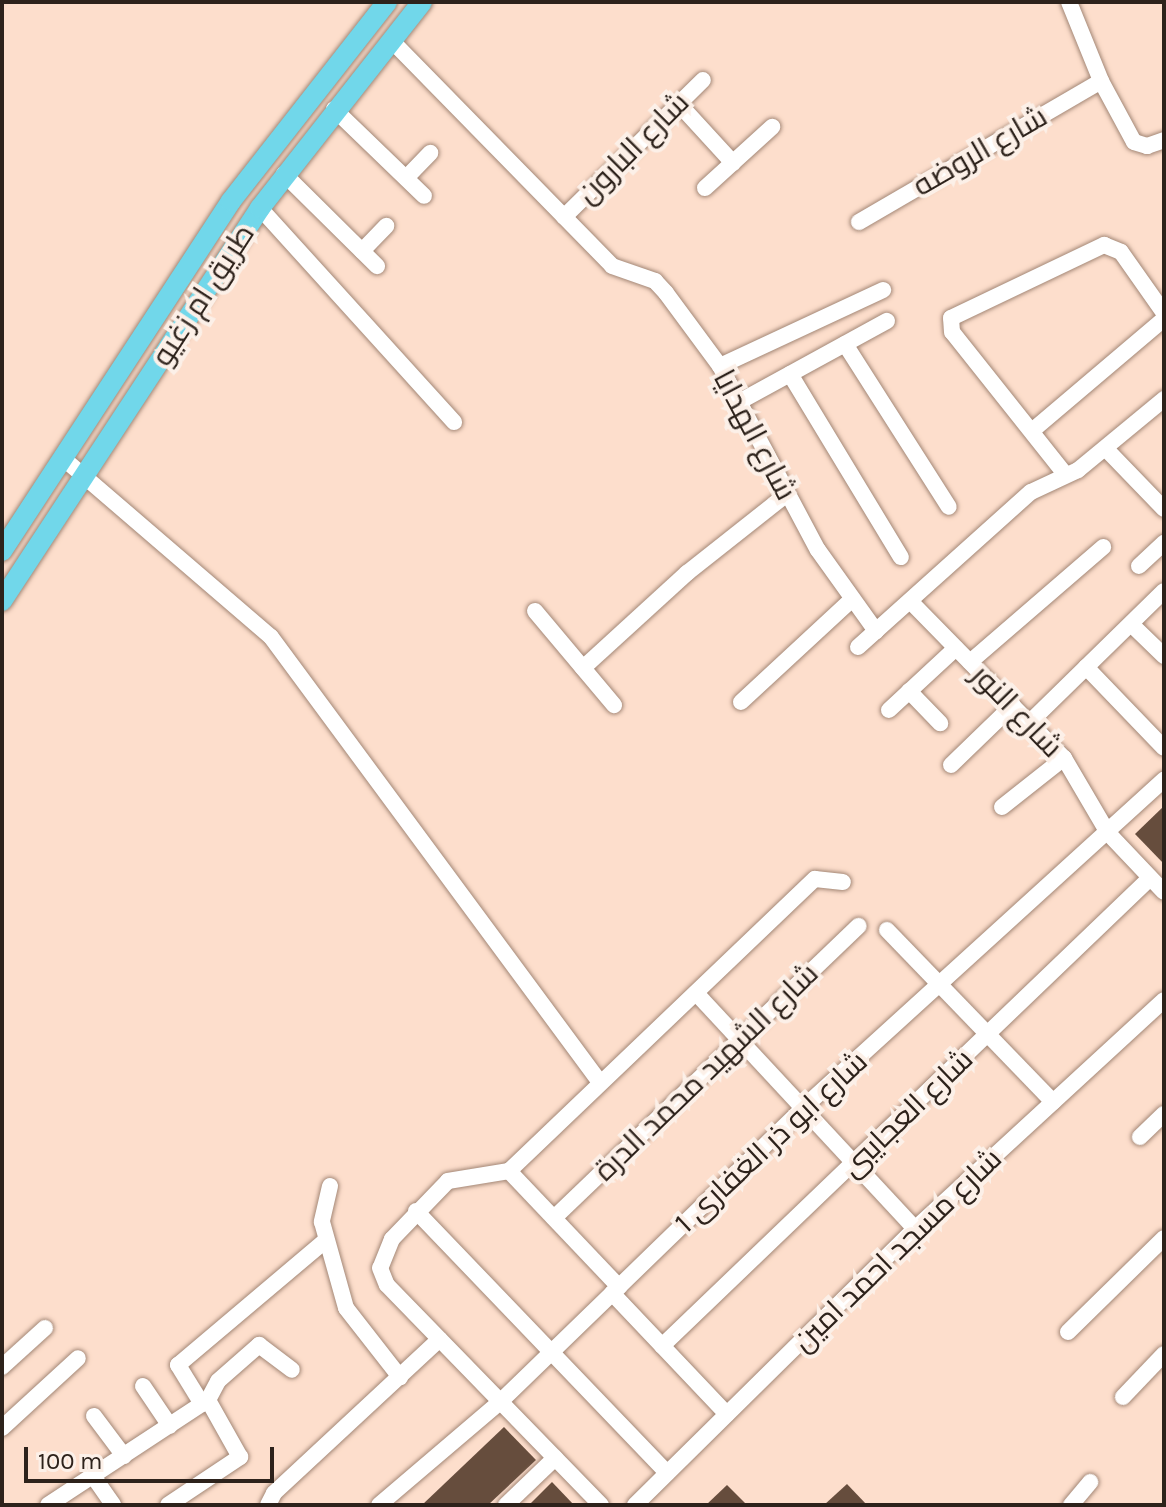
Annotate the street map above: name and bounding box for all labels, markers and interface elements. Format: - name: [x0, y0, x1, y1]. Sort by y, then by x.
- street label: شارع البارون: [570, 85, 696, 211]
- street label: شارع الروضه: [907, 98, 1053, 204]
- street label: طريق ام زغيو: [144, 217, 262, 373]
- street label: شارع الهدايا: [706, 364, 804, 506]
- street label: شارع النور: [964, 657, 1070, 765]
- street label: شارع الشهيد محمد الدرة: [586, 956, 826, 1188]
- street label: شارع العجايبى: [834, 1041, 980, 1185]
- street label: شارع ابو ذر الغفارى 1: [667, 1043, 875, 1241]
- street label: شارع مسجد احمد امين: [785, 1141, 1009, 1359]
- scale bar: [28, 1431, 278, 1481]
- text: 100 m: [38, 1447, 103, 1475]

